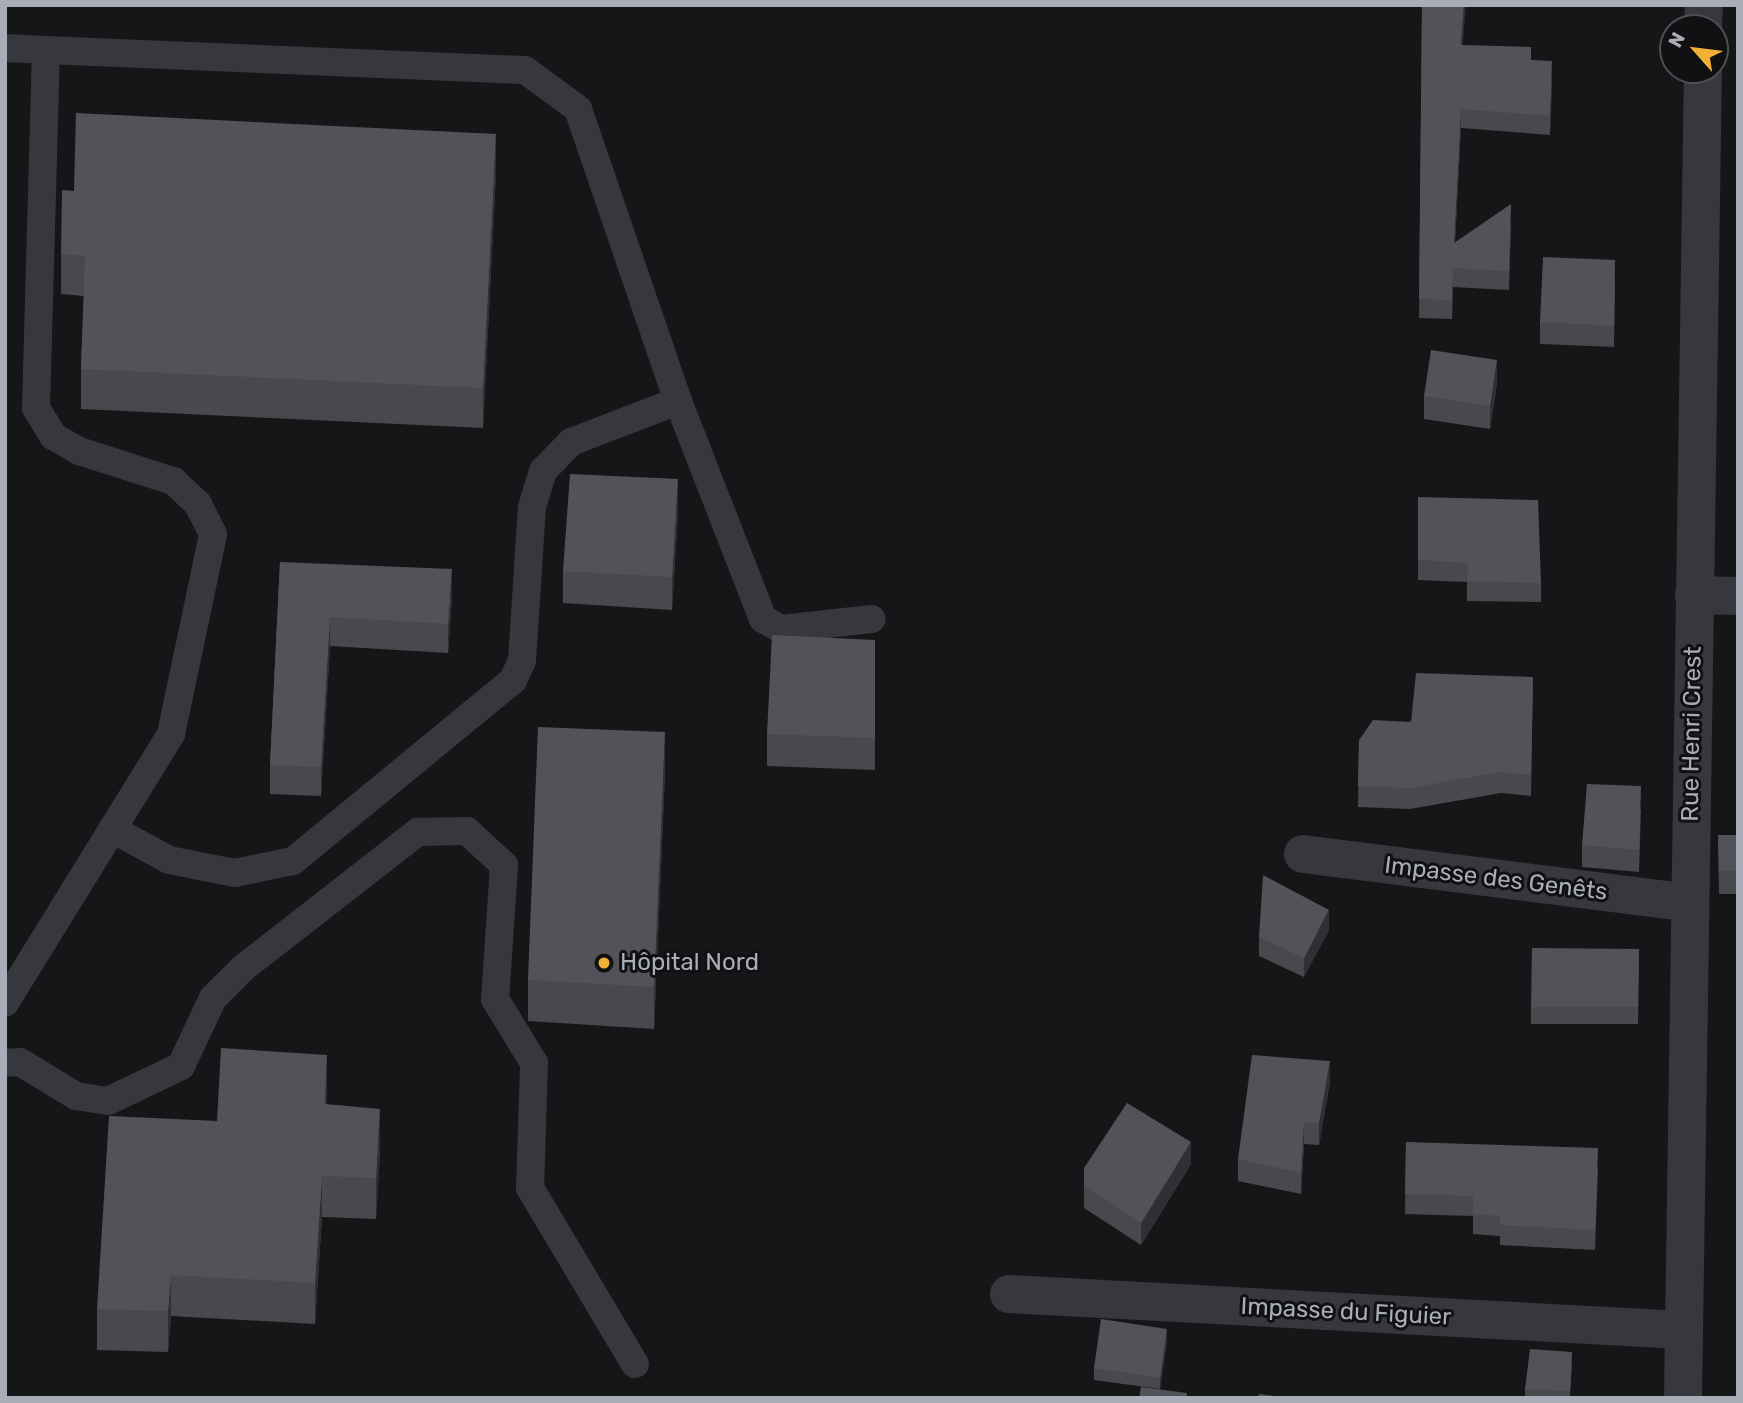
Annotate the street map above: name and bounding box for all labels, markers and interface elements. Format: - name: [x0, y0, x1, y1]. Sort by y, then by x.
- north arrow: [1659, 14, 1729, 84]
- text: N: [1663, 28, 1690, 51]
- street label: Rue Henri Crest: [1676, 646, 1708, 822]
- street label: Impasse des Genêts: [1383, 851, 1609, 907]
- place label: Hôpital Nord: [620, 949, 759, 977]
- marker: Hôpital Nord: [594, 953, 614, 973]
- street label: Impasse du Figuier: [1240, 1292, 1452, 1332]

